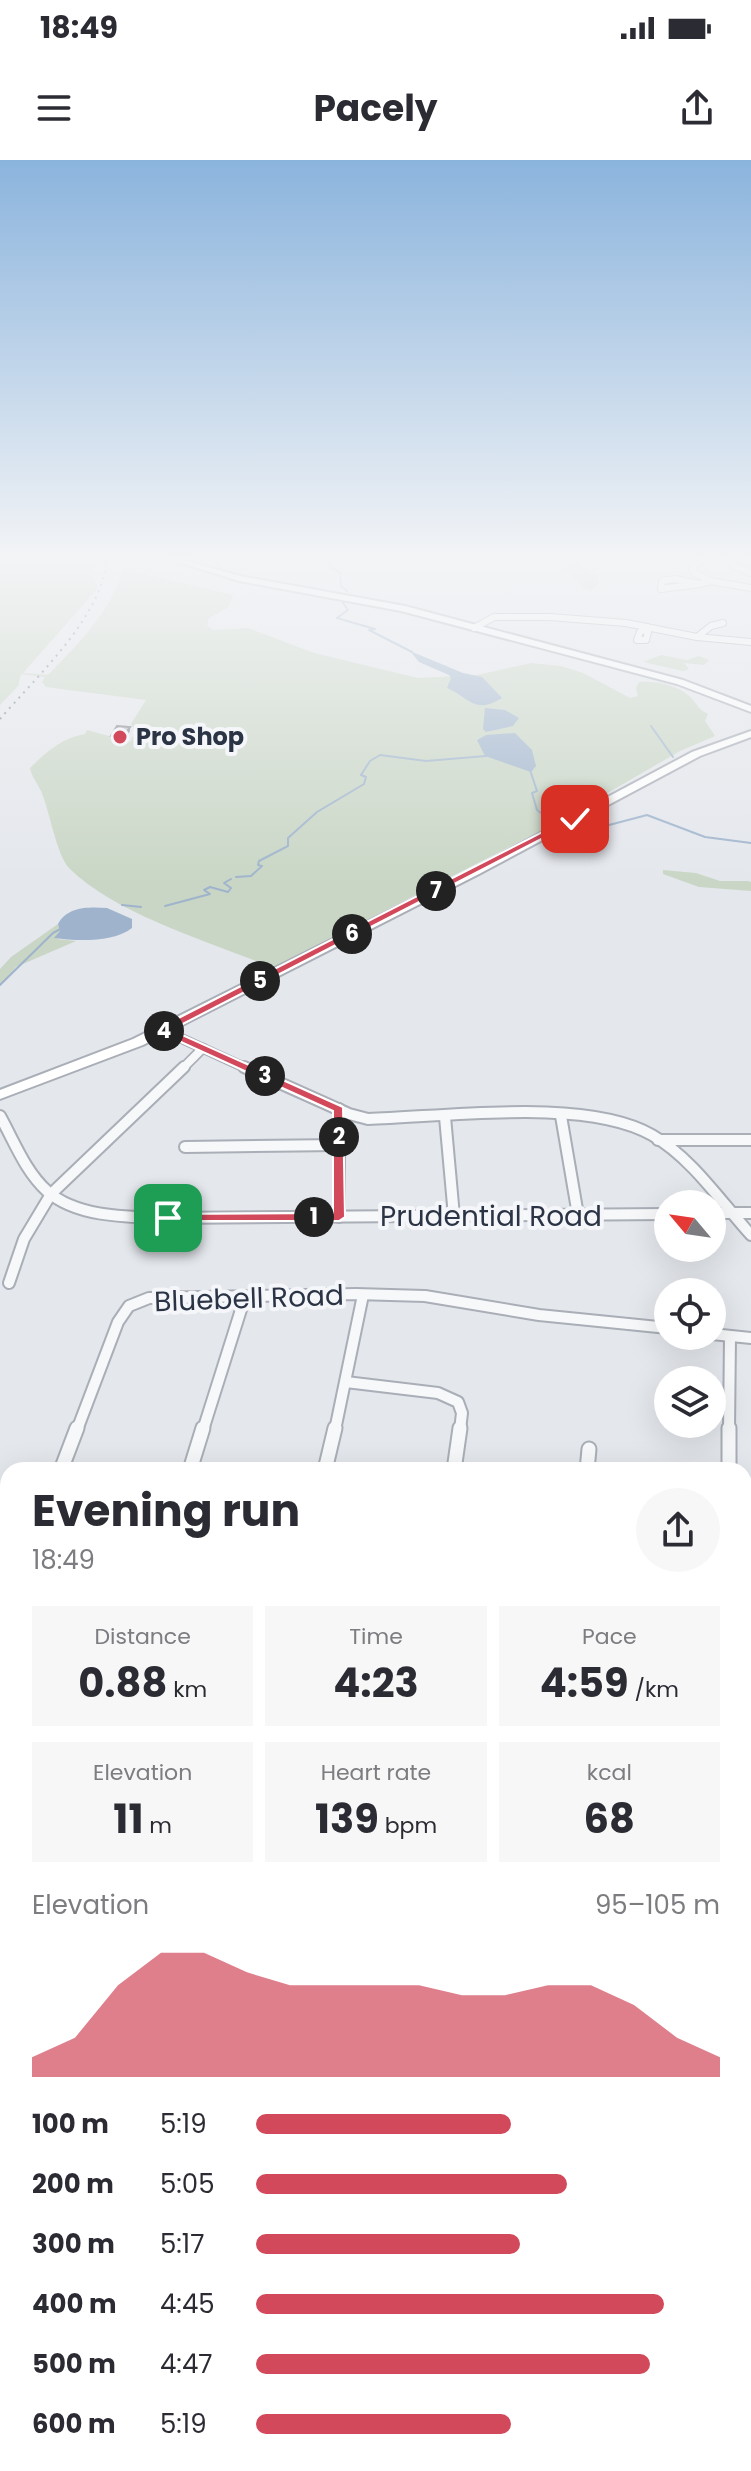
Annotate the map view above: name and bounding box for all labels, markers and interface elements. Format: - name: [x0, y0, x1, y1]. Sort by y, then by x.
- text: 18:49: [40, 6, 118, 49]
- text: Pacely: [313, 83, 438, 134]
- icon: menu: [32, 86, 76, 130]
- icon: share: [675, 86, 719, 130]
- place label: Pro Shop: [136, 720, 244, 753]
- marker: Pro Shop: [111, 728, 129, 746]
- pin: [541, 785, 609, 853]
- icon: check: [553, 797, 597, 841]
- pin: 7: [416, 871, 456, 911]
- text: 7: [430, 875, 442, 906]
- pin: 6: [332, 914, 372, 954]
- text: 6: [345, 918, 359, 949]
- pin: 5: [240, 961, 280, 1001]
- text: 5: [253, 965, 267, 996]
- pin: 4: [144, 1011, 184, 1051]
- text: 4: [157, 1015, 171, 1046]
- pin: 3: [245, 1056, 285, 1096]
- text: 3: [258, 1060, 272, 1091]
- pin: 2: [319, 1117, 359, 1157]
- text: 2: [333, 1121, 345, 1152]
- pin: [134, 1184, 202, 1252]
- north arrow: [654, 1190, 726, 1262]
- map controls: [654, 1190, 726, 1438]
- icon: arrive: [146, 1196, 190, 1240]
- pin: 1: [294, 1197, 334, 1237]
- street label: Prudential Road: [380, 1197, 602, 1236]
- text: 1: [310, 1201, 318, 1232]
- street label: Bluebell Road: [154, 1276, 344, 1321]
- button: locate: [654, 1278, 726, 1350]
- button: layers: [654, 1366, 726, 1438]
- text: Evening run: [32, 1480, 300, 1541]
- button: share: [636, 1488, 720, 1572]
- text: 18:49: [32, 1542, 95, 1578]
- text: Distance: [94, 1621, 191, 1652]
- text: Time: [349, 1621, 403, 1652]
- text: Pace: [582, 1621, 637, 1652]
- text: 0.88: [78, 1655, 167, 1711]
- text: 4:23: [333, 1655, 419, 1711]
- text: 4:59: [540, 1655, 629, 1711]
- text: km: [167, 1674, 207, 1705]
- text: /km: [629, 1674, 679, 1705]
- text: Elevation: [93, 1757, 192, 1788]
- text: Heart rate: [321, 1757, 431, 1788]
- text: kcal: [587, 1757, 632, 1788]
- text: 11: [113, 1791, 143, 1847]
- text: 139: [315, 1791, 379, 1847]
- text: 68: [584, 1791, 635, 1847]
- text: m: [143, 1810, 172, 1841]
- text: bpm: [379, 1810, 437, 1841]
- text: Elevation: [32, 1887, 149, 1923]
- text: 95–105 m: [595, 1887, 720, 1923]
- text: 100 m: [32, 2106, 109, 2142]
- text: 5:19: [160, 2106, 207, 2142]
- text: 200 m: [32, 2166, 114, 2202]
- text: 5:05: [160, 2166, 215, 2202]
- text: 300 m: [32, 2226, 115, 2262]
- text: 5:17: [160, 2226, 204, 2262]
- text: 400 m: [32, 2286, 117, 2322]
- text: 4:45: [160, 2286, 215, 2322]
- text: 500 m: [32, 2346, 116, 2382]
- text: 4:47: [160, 2346, 212, 2382]
- text: 600 m: [32, 2406, 116, 2442]
- text: 5:19: [160, 2406, 207, 2442]

